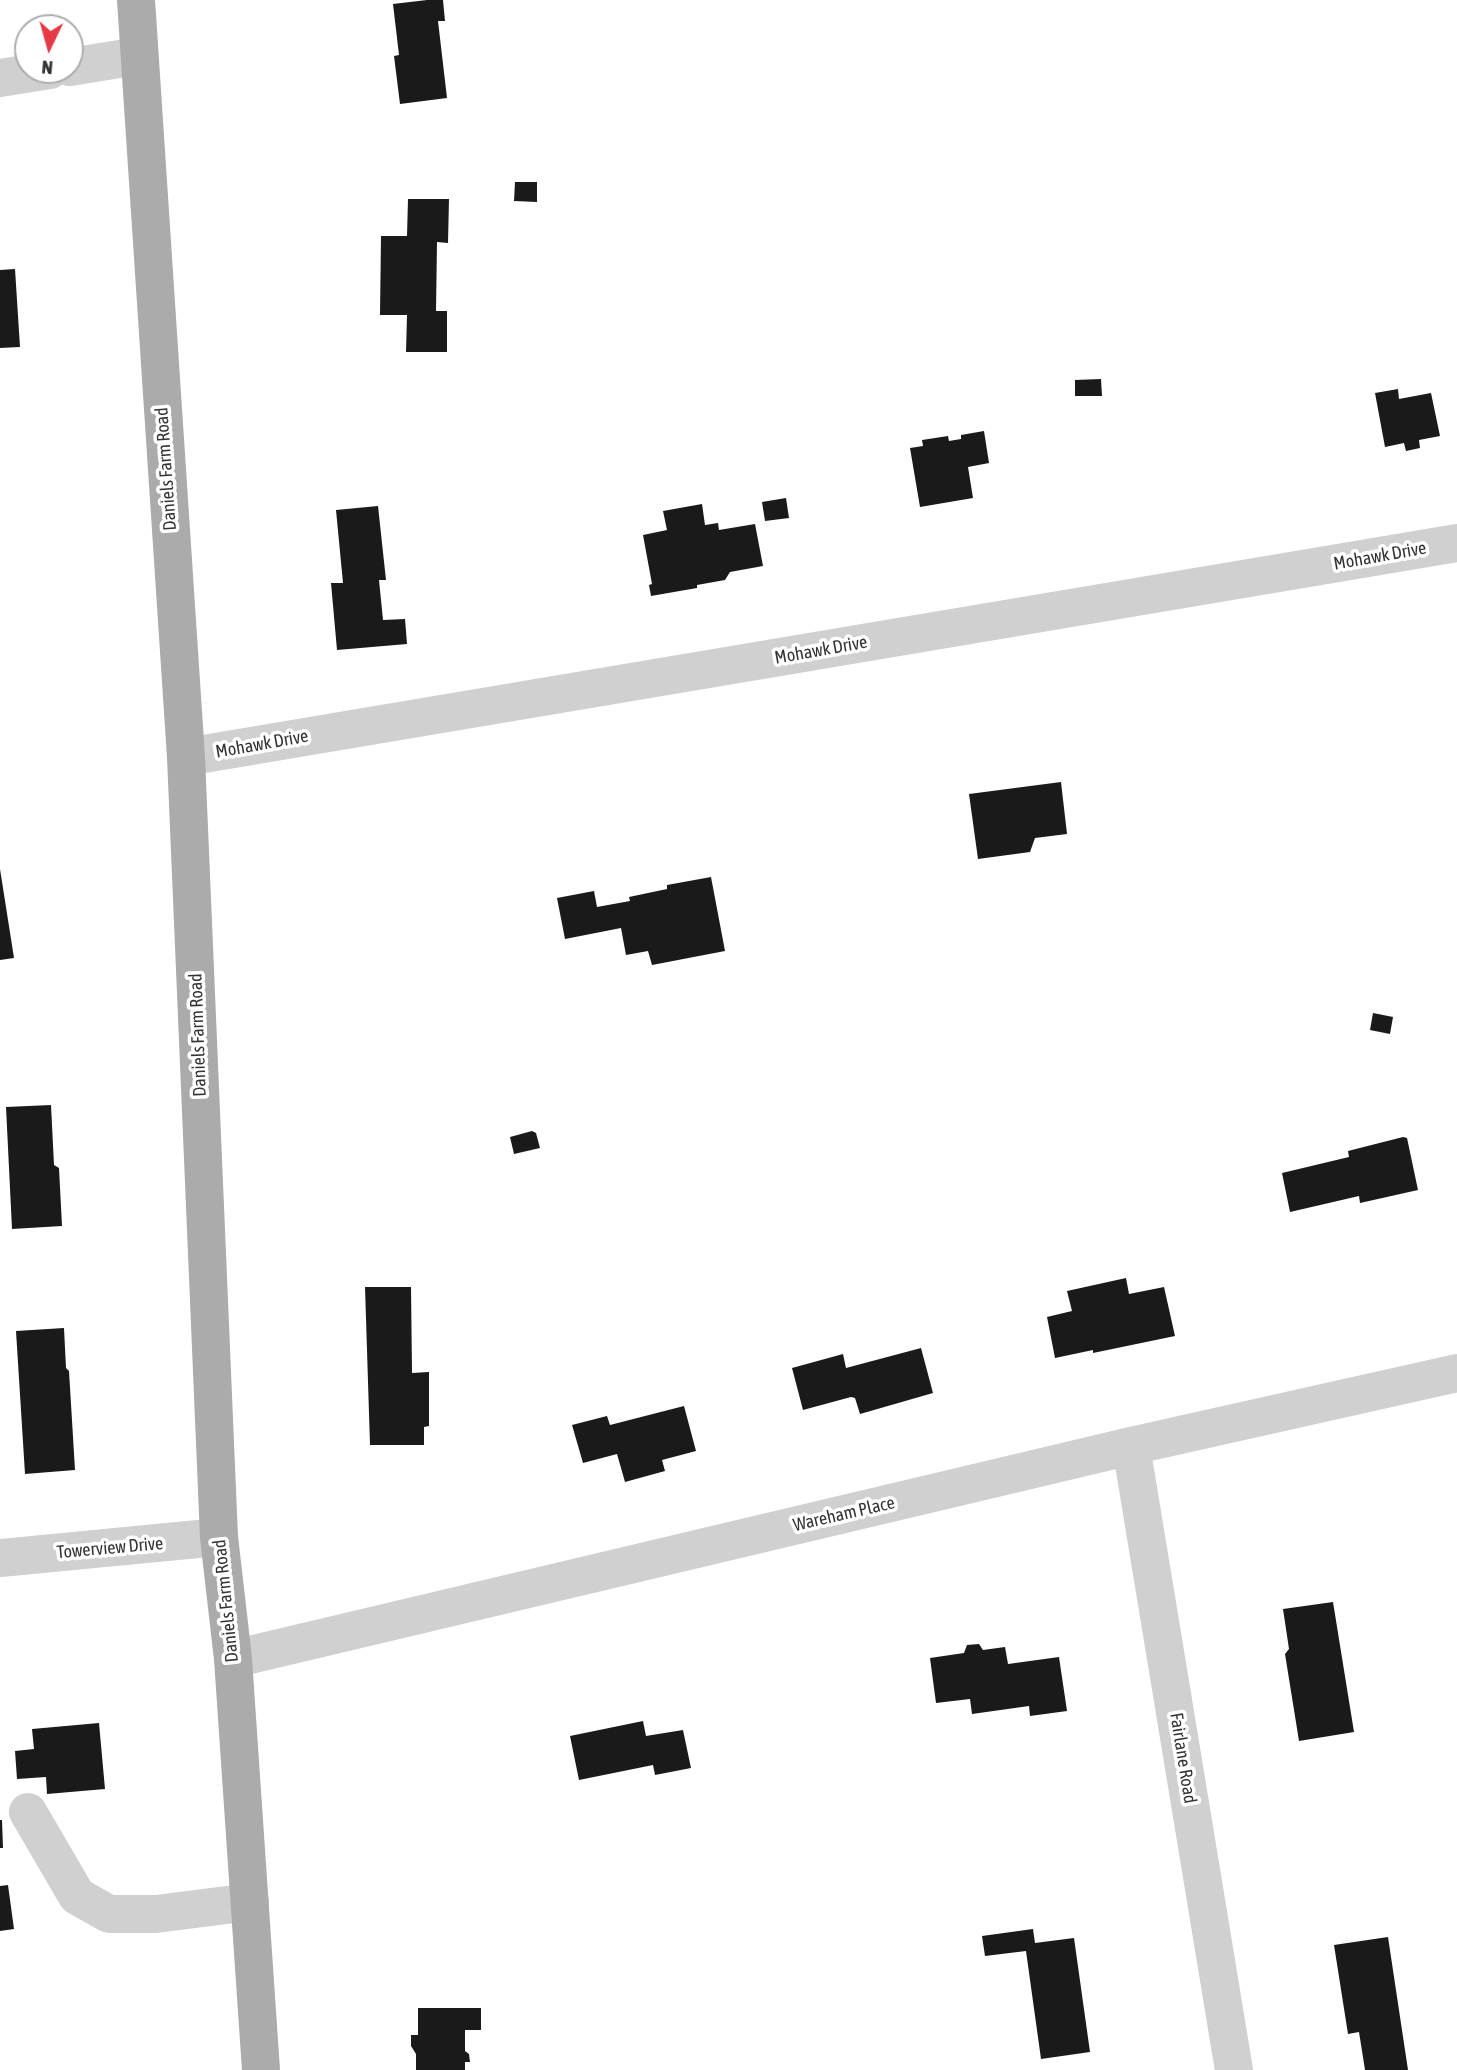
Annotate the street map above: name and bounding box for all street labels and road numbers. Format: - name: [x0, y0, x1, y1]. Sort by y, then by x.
- street label: Daniels Farm Road: [151, 407, 181, 531]
- street label: Mohawk Drive: [1332, 537, 1428, 575]
- street label: Mohawk Drive: [773, 631, 869, 669]
- street label: Mohawk Drive: [214, 725, 310, 763]
- street label: Daniels Farm Road: [185, 973, 211, 1097]
- street label: Wareham Place: [791, 1492, 897, 1536]
- street label: Towerview Drive: [56, 1533, 164, 1563]
- street label: Daniels Farm Road: [209, 1538, 243, 1664]
- street label: Fairlane Road: [1165, 1711, 1201, 1805]

